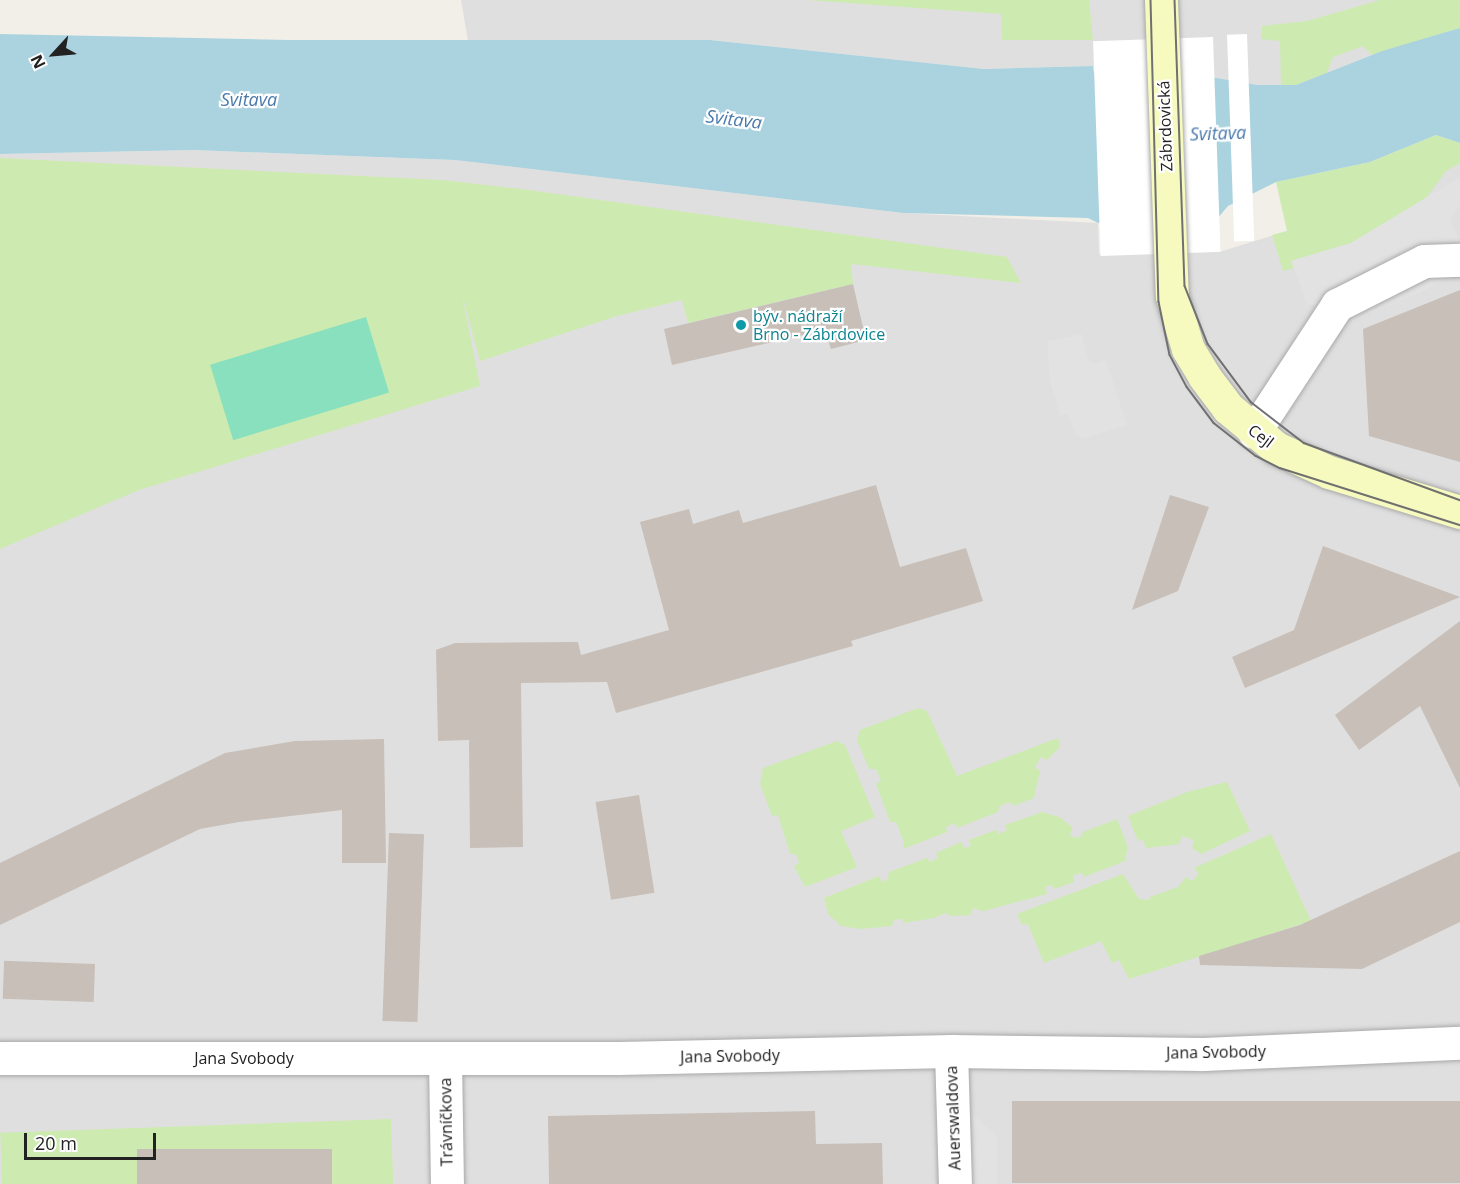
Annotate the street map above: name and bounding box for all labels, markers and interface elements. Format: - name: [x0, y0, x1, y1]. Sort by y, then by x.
- north arrow: [24, 24, 84, 84]
- text: N: [25, 51, 51, 73]
- street label: Zábrdovická: [1154, 80, 1176, 172]
- water label: Svitava: [221, 88, 277, 110]
- water label: Svitava: [705, 105, 763, 133]
- water label: Svitava: [1189, 121, 1247, 145]
- place label: býv. nádraží Brno - Zábrdovice: [753, 306, 885, 344]
- marker: býv. nádraží Brno - Zábrdovice: [734, 318, 748, 332]
- street label: Cejl: [1244, 420, 1278, 452]
- street label: Jana Svobody: [1166, 1042, 1266, 1062]
- street label: Jana Svobody: [680, 1046, 780, 1066]
- street label: Jana Svobody: [194, 1048, 294, 1068]
- street label: Auerswaldova: [942, 1065, 964, 1171]
- street label: Trávníčkova: [436, 1078, 456, 1166]
- scale bar: [27, 1121, 159, 1159]
- text: 20 m: [35, 1131, 77, 1155]

